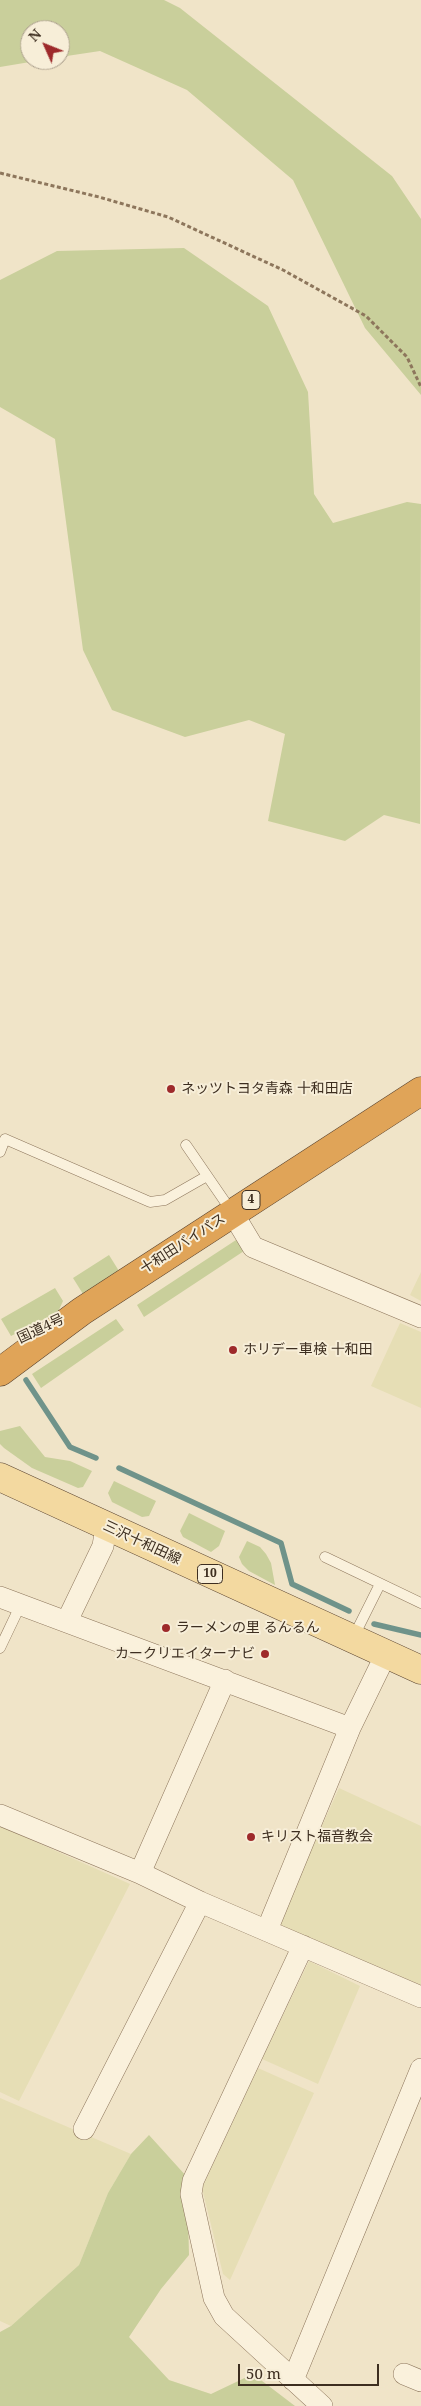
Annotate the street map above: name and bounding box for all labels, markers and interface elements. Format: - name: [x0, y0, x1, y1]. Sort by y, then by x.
- north arrow: [20, 20, 70, 70]
- text: N: [24, 24, 45, 46]
- place label: ネッツトヨタ青森 十和田店: [181, 1081, 353, 1097]
- marker: ネッツトヨタ青森 十和田店: [165, 1083, 177, 1095]
- road number: 4: [242, 1190, 260, 1210]
- street label: 十和田バイパス: [137, 1210, 229, 1278]
- street label: 国道4号: [15, 1311, 67, 1347]
- place label: ホリデー車検 十和田: [243, 1342, 373, 1358]
- marker: ホリデー車検 十和田: [227, 1344, 239, 1356]
- street label: 三沢十和田線: [100, 1518, 184, 1568]
- road number: 10: [198, 1565, 222, 1584]
- place label: ラーメンの里 るんるん: [176, 1620, 320, 1636]
- marker: ラーメンの里 るんるん: [160, 1622, 172, 1634]
- place label: カークリエイターナビ: [115, 1646, 255, 1662]
- marker: カークリエイターナビ: [259, 1648, 271, 1660]
- place label: キリスト福音教会: [261, 1829, 373, 1845]
- marker: キリスト福音教会: [245, 1831, 257, 1843]
- scale bar: [241, 2354, 382, 2386]
- text: 50 m: [246, 2363, 281, 2383]

